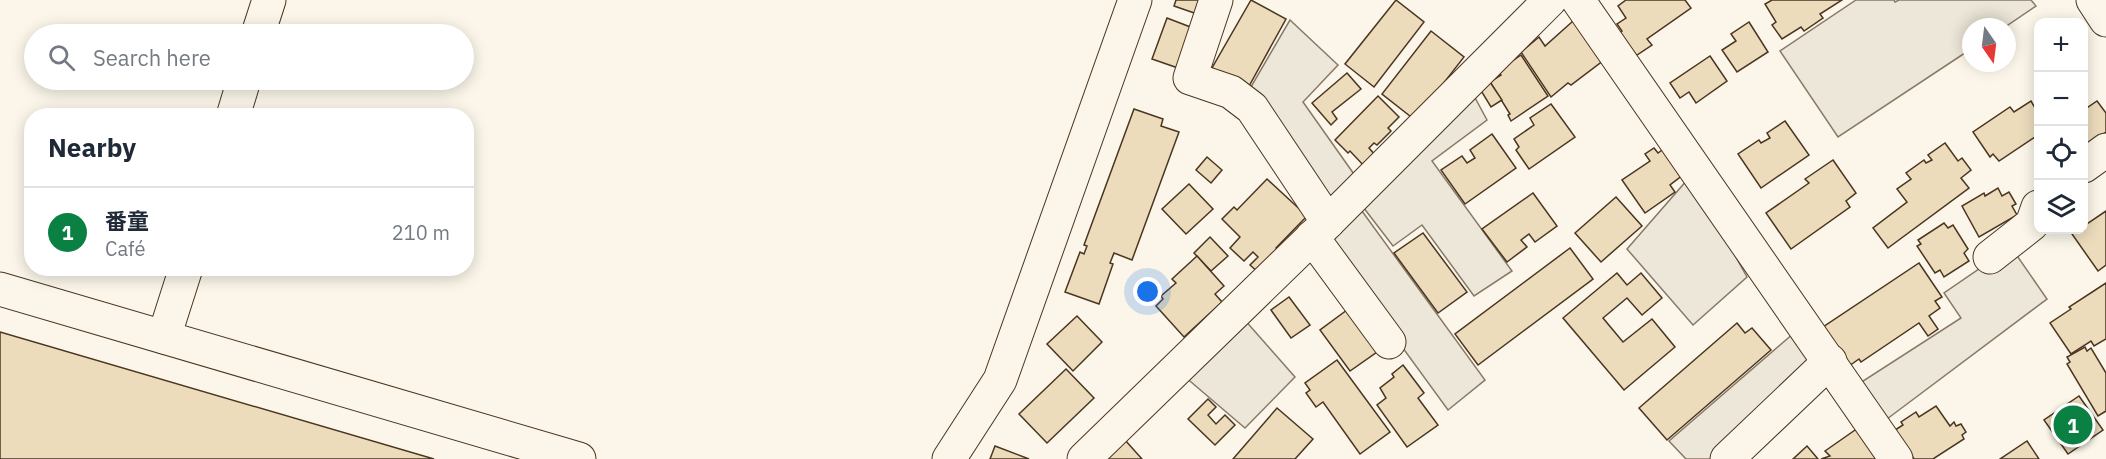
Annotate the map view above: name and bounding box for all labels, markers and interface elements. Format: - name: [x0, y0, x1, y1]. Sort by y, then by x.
- north arrow: [1962, 18, 2016, 72]
- map controls: [2034, 18, 2088, 234]
- button: +: [2034, 18, 2088, 72]
- search box: [24, 24, 474, 90]
- icon: search: [45, 41, 78, 74]
- text: Search here: [93, 43, 211, 72]
- button: −: [2034, 72, 2088, 126]
- button: locate: [2034, 126, 2088, 180]
- text: Nearby: [48, 130, 136, 164]
- button: layers: [2034, 180, 2088, 234]
- text: 番童: [105, 206, 149, 235]
- text: 1: [62, 219, 74, 246]
- text: 210 m: [392, 219, 450, 246]
- text: Café: [105, 235, 145, 262]
- your location: [1133, 277, 1162, 306]
- pin: 1: [2054, 402, 2092, 448]

